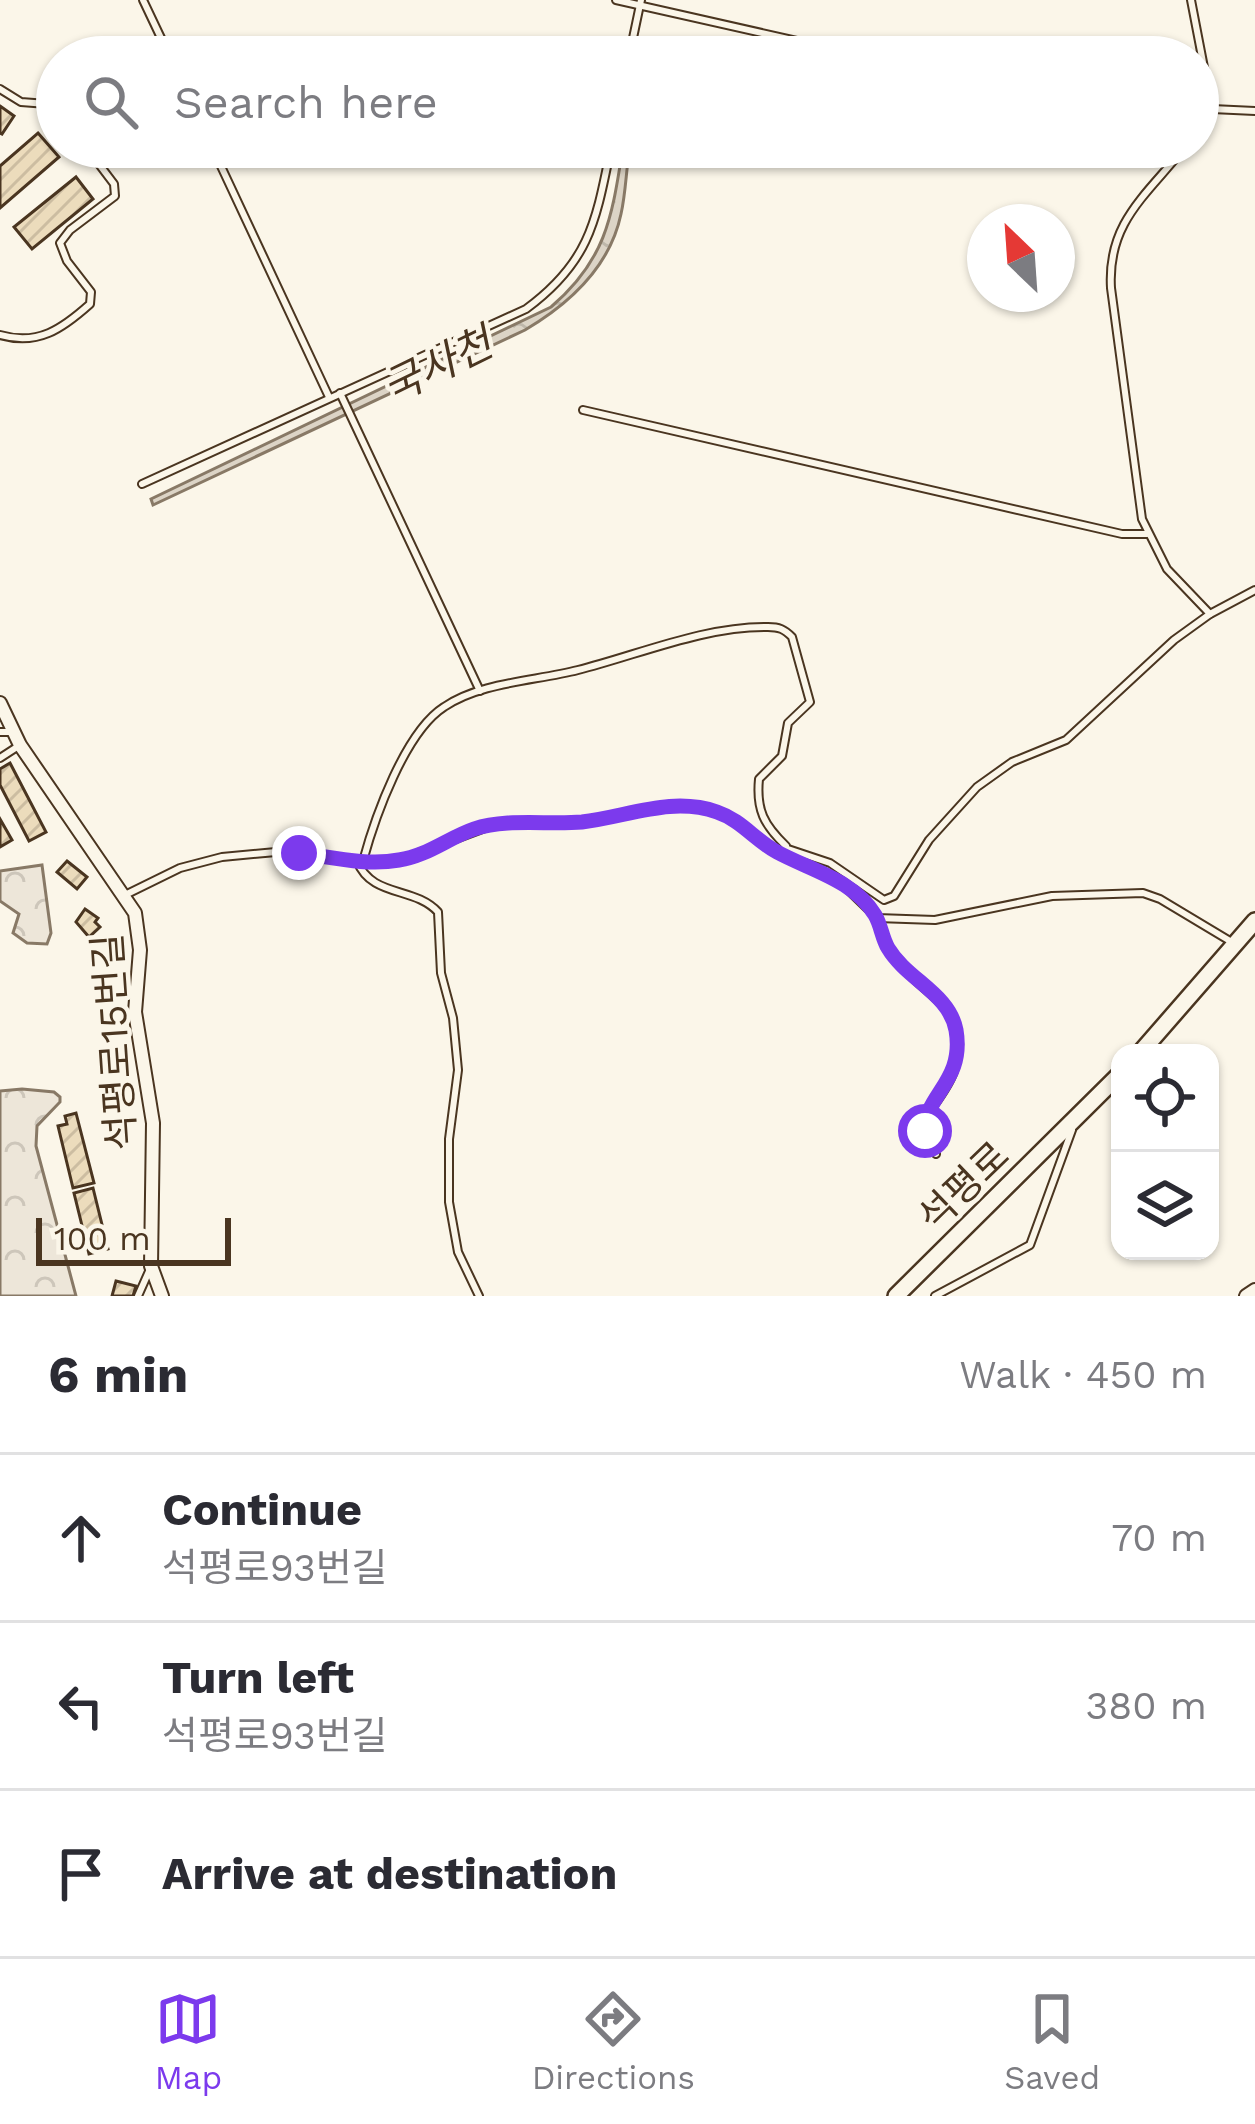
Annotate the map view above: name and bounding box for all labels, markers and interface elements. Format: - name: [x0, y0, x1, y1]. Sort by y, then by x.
- search box: [36, 36, 1219, 168]
- icon: search: [78, 69, 144, 135]
- text: Search here: [174, 76, 438, 129]
- north arrow: [967, 204, 1075, 312]
- water label: 국사천: [374, 316, 504, 413]
- route end: [272, 826, 326, 880]
- street label: 석평로15번길: [84, 932, 145, 1152]
- map controls: [1111, 1044, 1219, 1260]
- button: locate: [1111, 1044, 1219, 1152]
- route start: [898, 1104, 952, 1158]
- street label: 석평로: [909, 1133, 1018, 1240]
- button: layers: [1111, 1152, 1219, 1260]
- scale bar: [36, 1212, 231, 1265]
- text: 100 m: [54, 1219, 151, 1258]
- text: 6 min: [48, 1345, 188, 1404]
- text: Walk · 450 m: [959, 1352, 1207, 1397]
- text: Continue: [162, 1483, 362, 1536]
- icon: ahead: [48, 1505, 114, 1571]
- text: 70 m: [1111, 1515, 1207, 1560]
- text: 석평로93번길: [162, 1545, 387, 1590]
- text: Turn left: [162, 1651, 354, 1704]
- icon: left: [48, 1673, 114, 1739]
- text: 380 m: [1086, 1683, 1207, 1728]
- text: 석평로93번길: [162, 1713, 387, 1758]
- icon: arrive: [48, 1841, 114, 1907]
- text: Arrive at destination: [162, 1847, 617, 1900]
- tab: Map: [155, 1986, 222, 2097]
- tab: Directions: [532, 1986, 695, 2097]
- tab: Saved: [1004, 1986, 1100, 2097]

